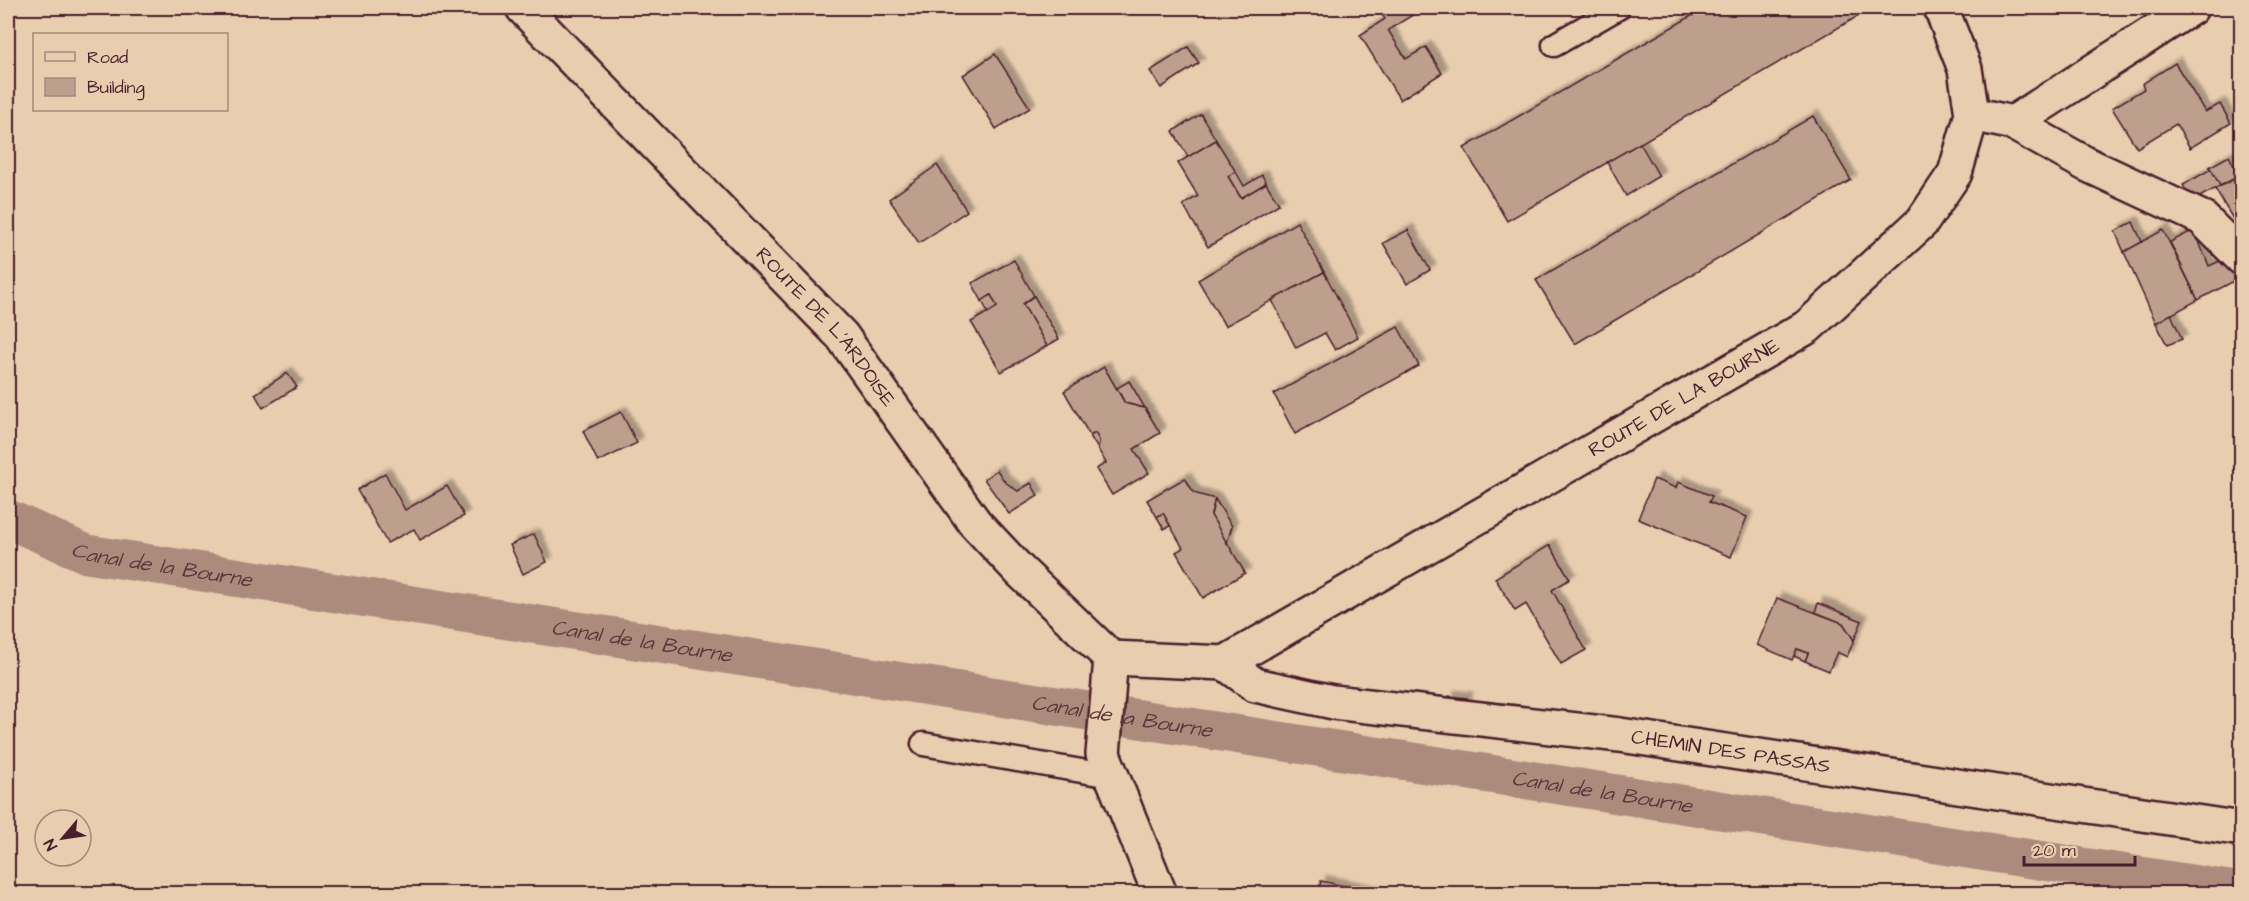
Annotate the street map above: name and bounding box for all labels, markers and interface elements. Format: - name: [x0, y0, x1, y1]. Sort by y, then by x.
- legend: [33, 33, 228, 111]
- text: Road: [87, 45, 128, 70]
- text: Building: [87, 75, 145, 101]
- street label: ROUTE DE L'ARDOISE: [749, 241, 902, 412]
- street label: ROUTE DE LA BOURNE: [1583, 332, 1785, 464]
- water label: Canal de la Bourne: [67, 534, 256, 594]
- water label: Canal de la Bourne: [549, 613, 736, 670]
- water label: Canal de la Bourne: [1030, 688, 1216, 745]
- street label: CHEMIN DES PASSAS: [1629, 723, 1832, 781]
- water label: Canal de la Bourne: [1510, 763, 1696, 820]
- north arrow: [33, 808, 93, 868]
- scale bar: [2024, 829, 2135, 867]
- text: N: [39, 835, 63, 855]
- text: 20 m: [2033, 838, 2076, 863]

